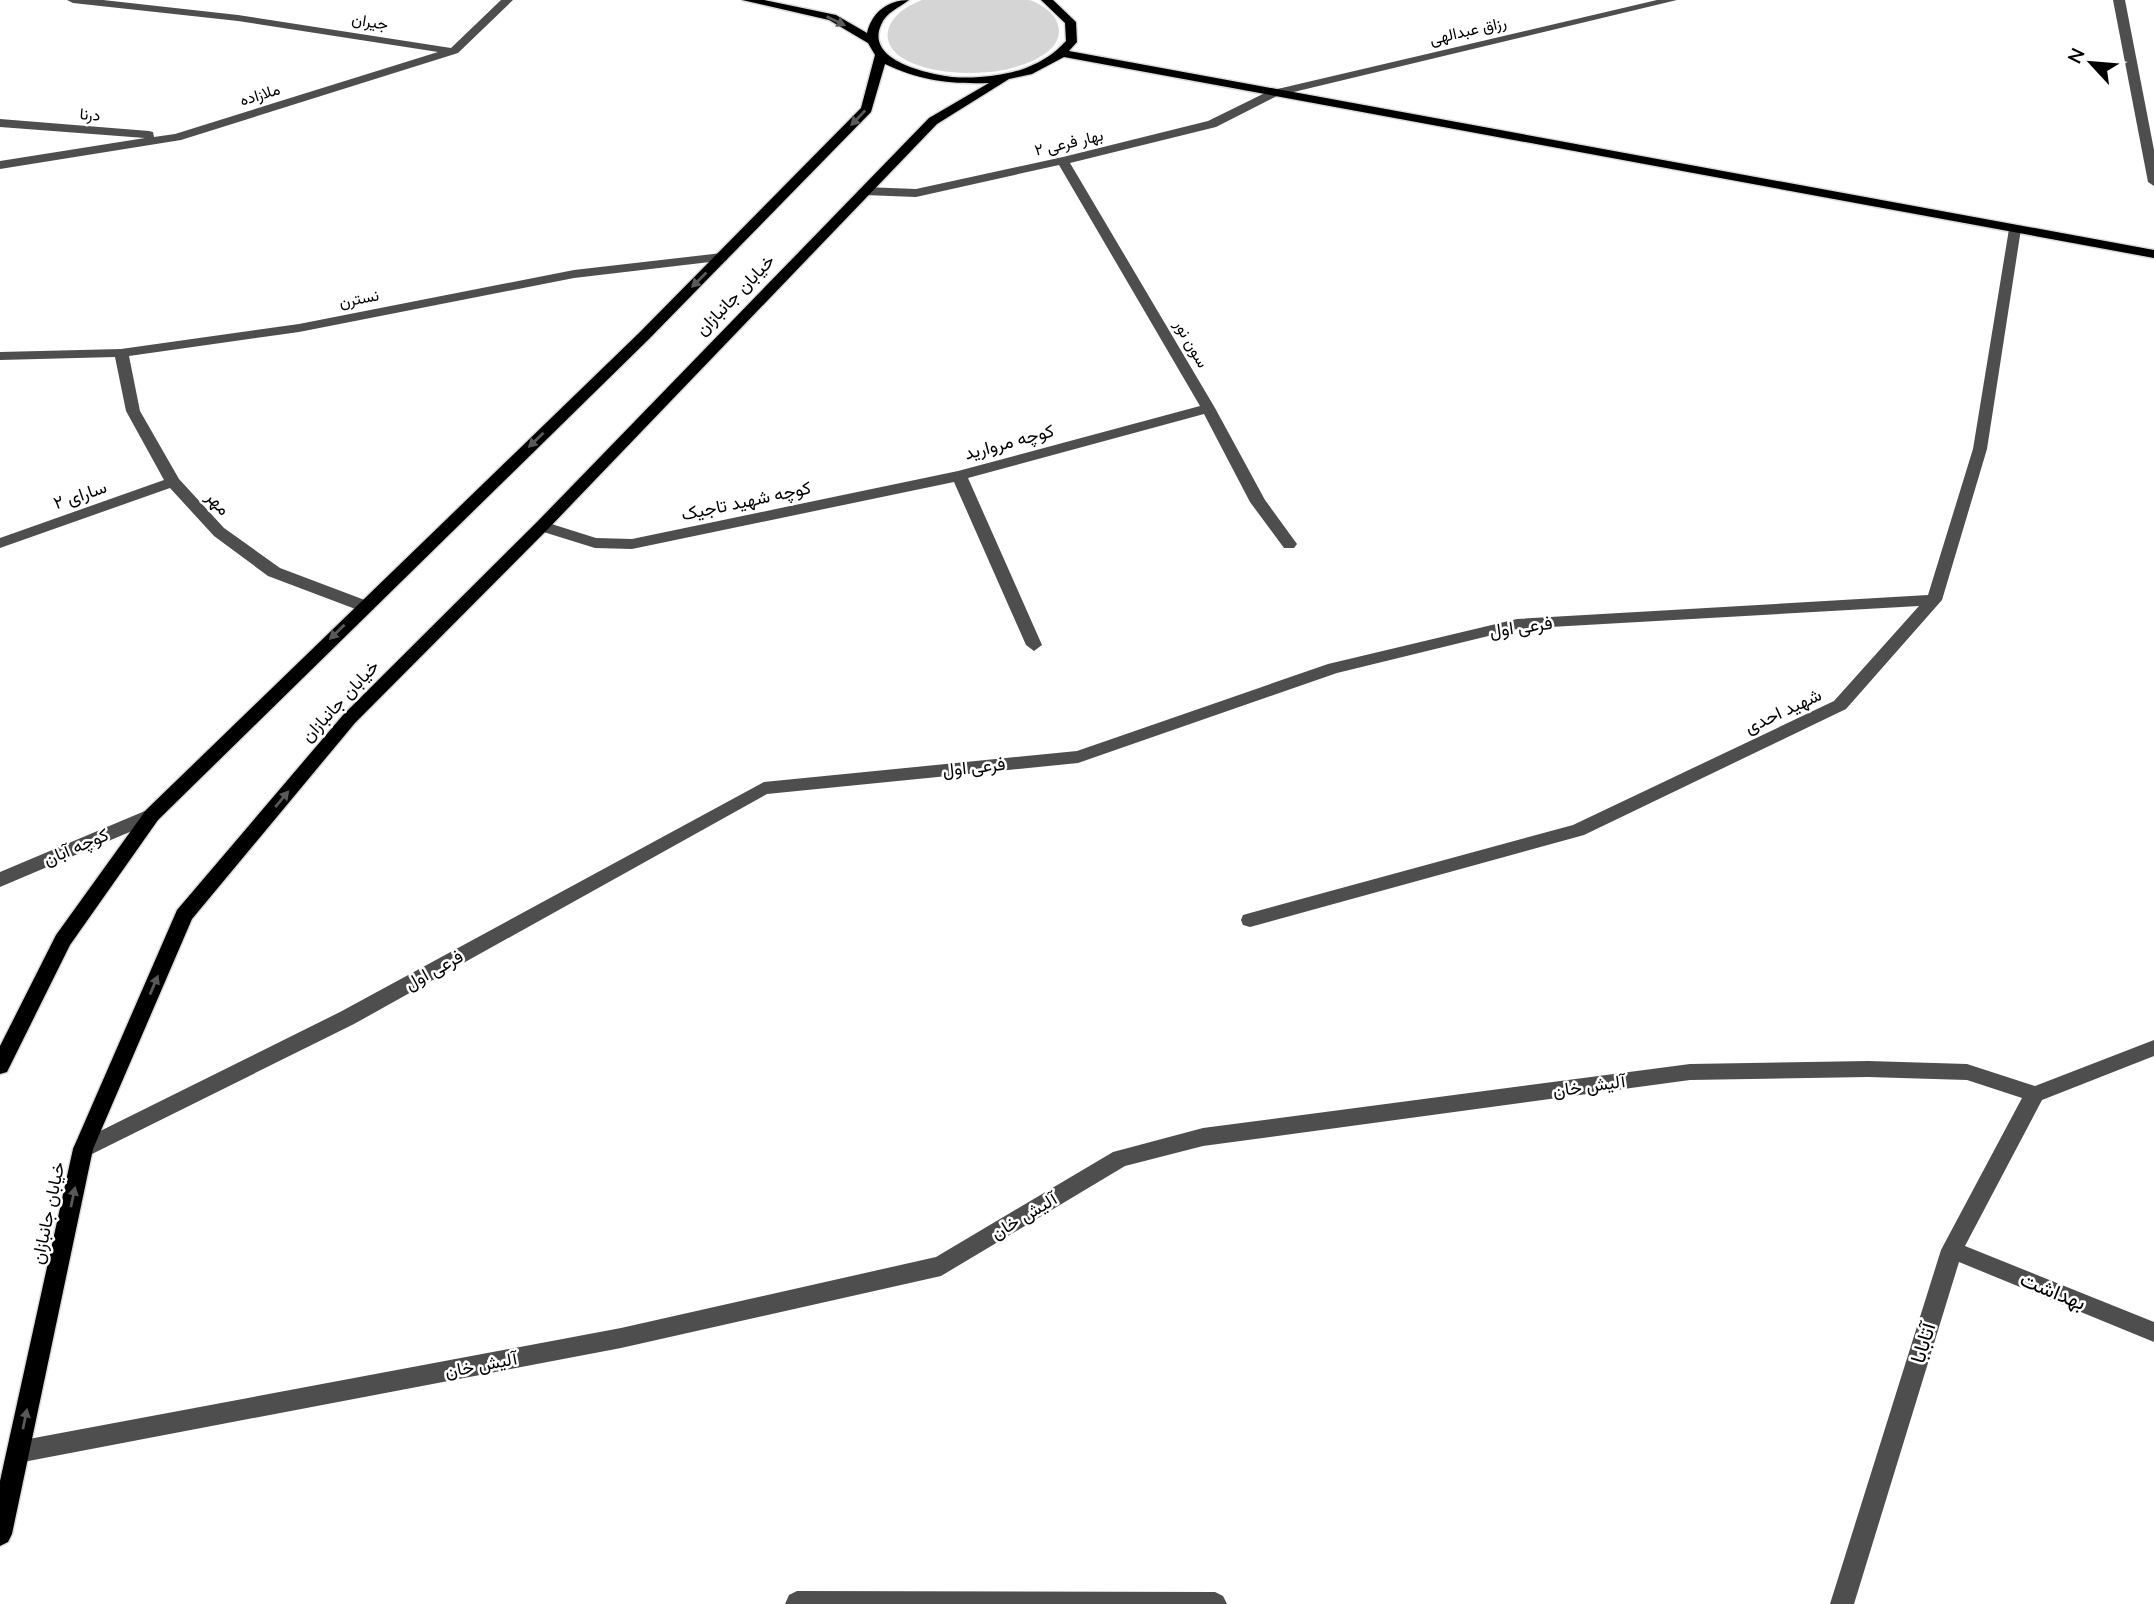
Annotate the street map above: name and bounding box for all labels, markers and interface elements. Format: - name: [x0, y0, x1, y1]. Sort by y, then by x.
- street label: جیران: [350, 8, 390, 36]
- street label: رزاق عبدالهی: [1427, 11, 1509, 51]
- one-way arrow: [826, 15, 846, 26]
- north arrow: [2056, 28, 2126, 98]
- text: N: [2062, 44, 2091, 68]
- street label: ملازاده: [237, 78, 283, 112]
- street label: درنا: [79, 103, 101, 127]
- one-way arrow: [850, 109, 866, 126]
- street label: بهار فرعی ۲: [1032, 124, 1106, 162]
- street label: خیابان جانبازان: [690, 249, 780, 341]
- one-way arrow: [690, 272, 707, 289]
- street label: نسترن: [337, 284, 381, 314]
- street label: سون نور: [1168, 315, 1213, 372]
- street label: کوچه مروارید: [962, 419, 1056, 465]
- one-way arrow: [528, 431, 545, 447]
- street label: سارای ۲: [50, 475, 110, 515]
- street label: کوچه شهید تاجیک: [679, 476, 813, 526]
- street label: مهر: [200, 485, 235, 521]
- street label: فرعی اول: [1488, 611, 1554, 643]
- one-way arrow: [330, 623, 346, 640]
- street label: خیابان جانبازان: [296, 655, 384, 747]
- street label: شهید احدی: [1741, 683, 1825, 739]
- street label: فرعی اول: [941, 752, 1007, 782]
- one-way arrow: [274, 790, 289, 808]
- street label: کوچه آبان: [40, 823, 112, 871]
- street label: فرعی اول: [401, 944, 467, 996]
- one-way arrow: [148, 975, 160, 995]
- street label: آلیش خان: [1551, 1069, 1629, 1103]
- street label: خیابان جانبازان: [25, 1160, 71, 1266]
- one-way arrow: [68, 1186, 79, 1208]
- street label: آلیش خان: [987, 1186, 1063, 1245]
- street label: بهداشت: [2016, 1265, 2090, 1317]
- street label: آتابابا: [1904, 1317, 1943, 1367]
- street label: آلیش خان: [443, 1346, 521, 1384]
- one-way arrow: [20, 1408, 31, 1430]

